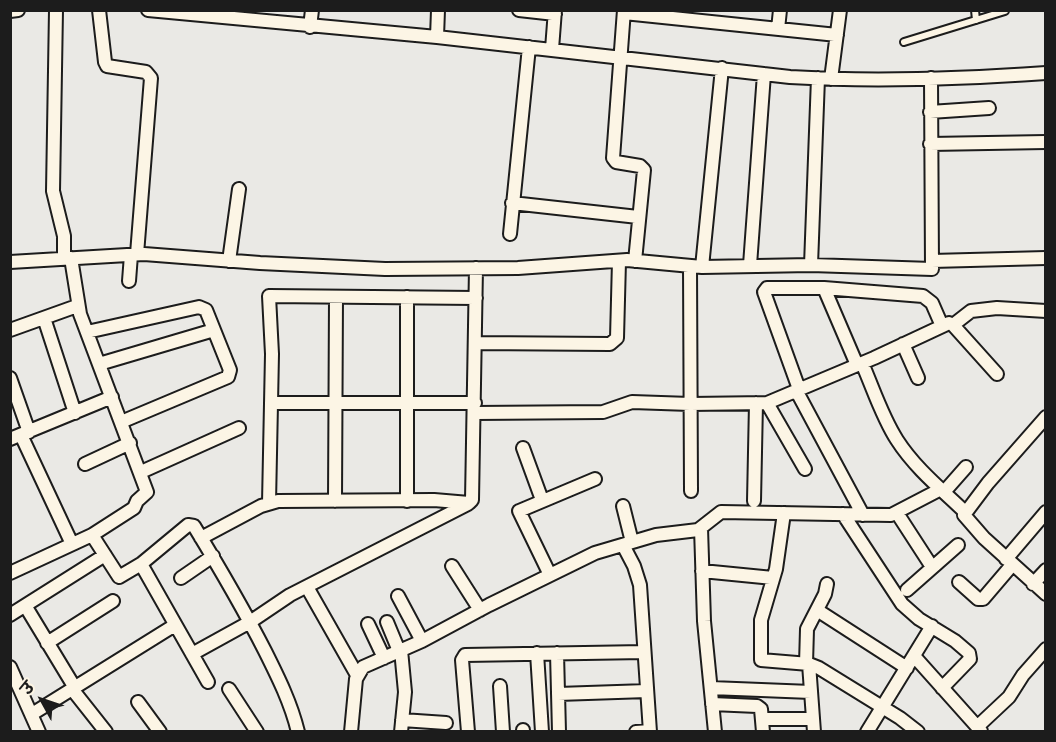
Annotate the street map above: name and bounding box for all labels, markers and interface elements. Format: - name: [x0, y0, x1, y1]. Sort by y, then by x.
- north arrow: [12, 670, 72, 730]
- text: उ: [18, 679, 39, 698]

